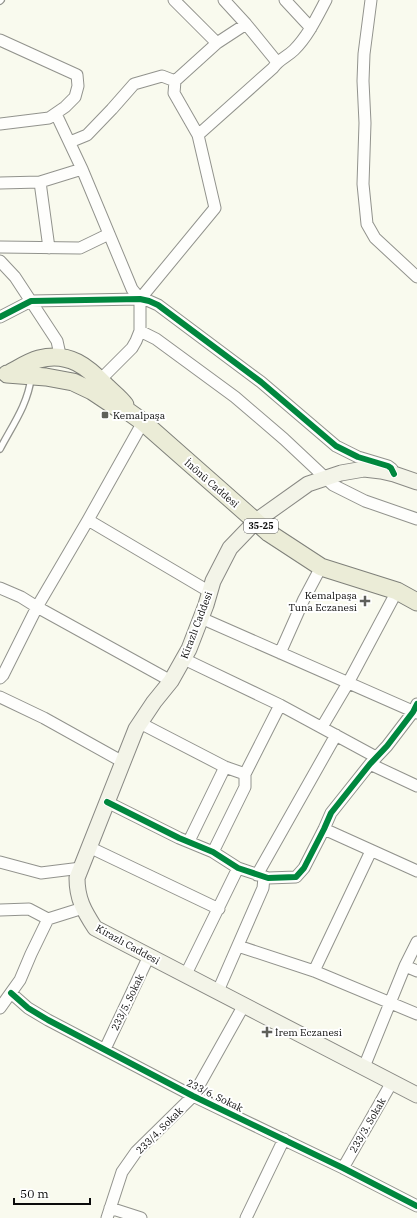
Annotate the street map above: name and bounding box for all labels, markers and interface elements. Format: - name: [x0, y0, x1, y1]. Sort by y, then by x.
- place label: Kemalpaşa: [113, 409, 166, 422]
- marker: Kemalpaşa: [100, 410, 110, 420]
- street label: İnönü Caddesi: [182, 456, 242, 511]
- road number: 35-25: [244, 519, 278, 533]
- place label: Kemalpaşa Tuna Eczanesi: [289, 589, 358, 614]
- street label: Kirazlı Caddesi: [178, 590, 215, 661]
- marker: Kemalpaşa Tuna Eczanesi: [360, 596, 370, 606]
- street label: Kirazlı Caddesi: [94, 922, 162, 967]
- street label: 233/5. Sokak: [108, 972, 147, 1033]
- place label: İrem Eczanesi: [275, 1026, 342, 1039]
- marker: İrem Eczanesi: [262, 1027, 272, 1037]
- street label: 233/6. Sokak: [184, 1076, 245, 1115]
- street label: 233/3. Sokak: [346, 1095, 388, 1155]
- street label: 233/4. Sokak: [133, 1104, 186, 1157]
- scale bar: [14, 1180, 90, 1206]
- text: 50 m: [20, 1186, 49, 1201]

